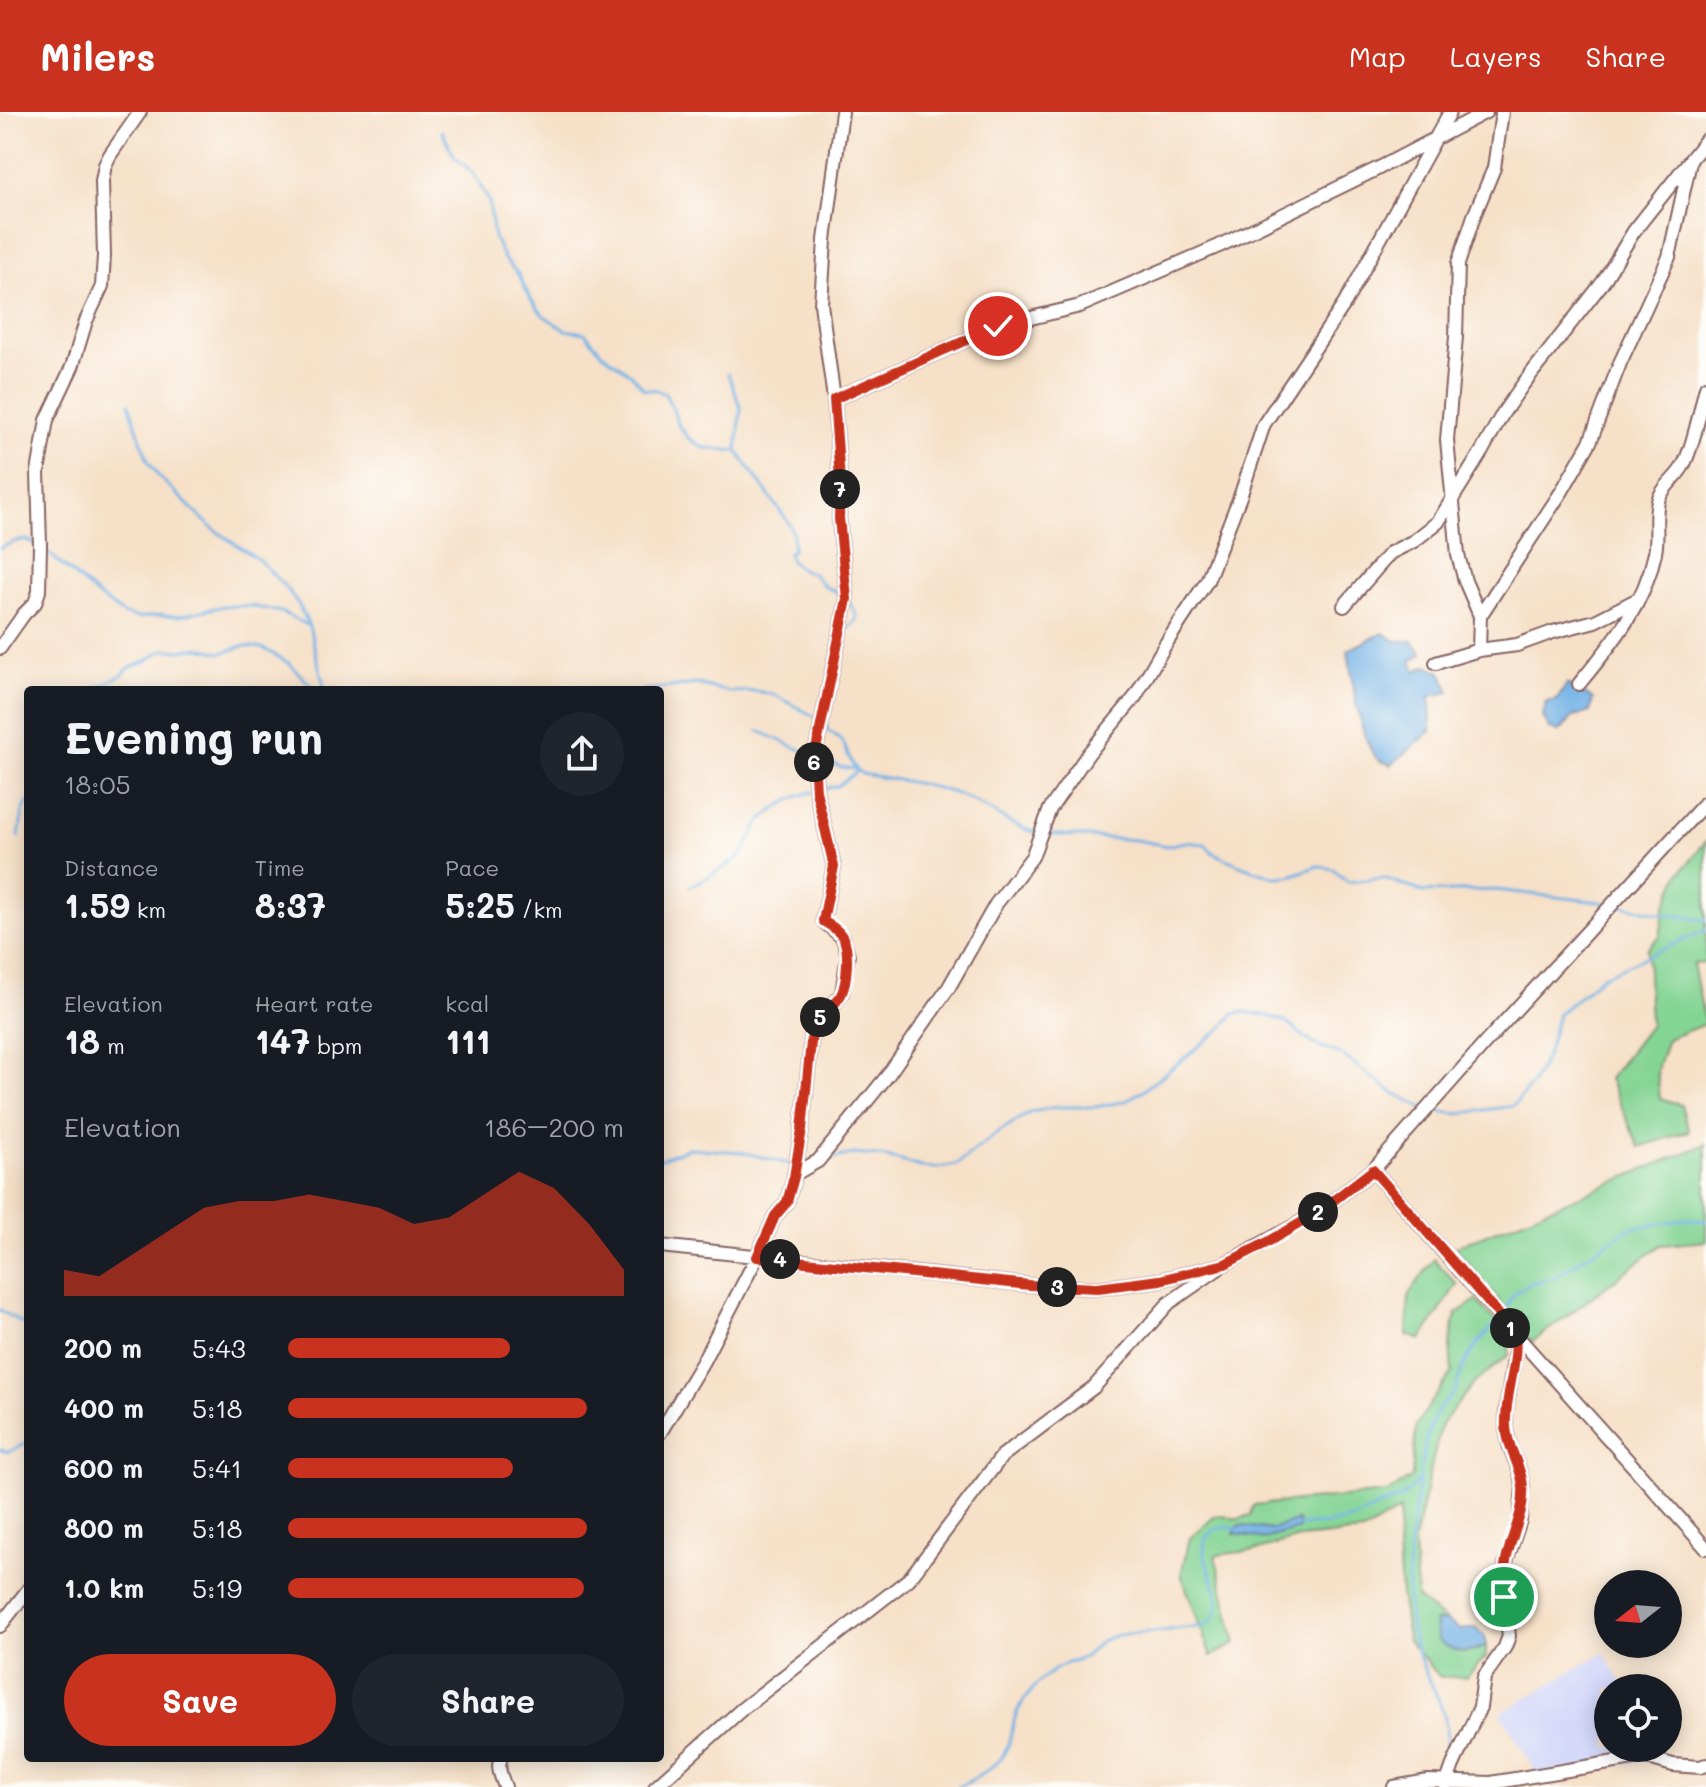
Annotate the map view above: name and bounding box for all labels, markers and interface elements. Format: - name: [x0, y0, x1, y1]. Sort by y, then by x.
- text: Milers: [40, 31, 155, 81]
- text: Map: [1349, 38, 1406, 74]
- text: Layers: [1450, 38, 1542, 74]
- text: Share: [1586, 38, 1666, 74]
- pin: [964, 292, 1032, 360]
- icon: check: [976, 304, 1020, 348]
- pin: 7: [820, 469, 860, 509]
- text: 7: [834, 474, 846, 503]
- text: Evening run: [64, 708, 323, 765]
- button: share: [540, 712, 624, 796]
- pin: 6: [794, 742, 834, 782]
- text: 6: [807, 747, 821, 776]
- text: 18:05: [64, 767, 131, 801]
- text: Distance: [64, 853, 159, 882]
- text: Time: [255, 853, 305, 882]
- text: Pace: [445, 853, 499, 882]
- text: 1.59: [64, 882, 130, 927]
- text: 8:37: [255, 882, 326, 927]
- text: 5:25: [445, 882, 515, 927]
- text: km: [130, 895, 166, 924]
- text: /km: [515, 895, 563, 924]
- text: Elevation: [64, 989, 163, 1018]
- text: Heart rate: [255, 989, 373, 1018]
- text: kcal: [445, 989, 489, 1018]
- pin: 5: [800, 997, 840, 1037]
- text: 5: [814, 1002, 826, 1031]
- text: 18: [64, 1018, 100, 1063]
- text: 147: [255, 1018, 310, 1063]
- text: 111: [445, 1018, 491, 1063]
- text: m: [100, 1031, 125, 1060]
- text: bpm: [310, 1031, 362, 1060]
- text: Elevation: [64, 1110, 181, 1144]
- text: 186–200 m: [484, 1110, 624, 1144]
- pin: 2: [1298, 1192, 1338, 1232]
- text: 2: [1312, 1197, 1324, 1226]
- pin: 4: [760, 1239, 800, 1279]
- text: 4: [773, 1244, 787, 1273]
- pin: 3: [1037, 1267, 1077, 1307]
- text: 3: [1050, 1272, 1064, 1301]
- pin: 1: [1490, 1308, 1530, 1348]
- text: 1: [1505, 1313, 1515, 1342]
- text: 200 m: [64, 1331, 142, 1365]
- text: 5:43: [192, 1331, 246, 1365]
- text: 400 m: [64, 1391, 144, 1425]
- text: 5:18: [192, 1391, 243, 1425]
- text: 600 m: [64, 1451, 143, 1485]
- text: 5:41: [192, 1451, 242, 1485]
- text: 800 m: [64, 1511, 144, 1545]
- text: 5:18: [192, 1511, 243, 1545]
- pin: [1470, 1563, 1538, 1631]
- north arrow: [1594, 1570, 1682, 1658]
- map controls: [1594, 1570, 1682, 1762]
- text: 1.0 km: [64, 1571, 144, 1605]
- text: 5:19: [192, 1571, 242, 1605]
- icon: arrive: [1482, 1575, 1526, 1619]
- button: Save: [64, 1654, 336, 1746]
- button: Share: [352, 1654, 624, 1746]
- button: locate: [1594, 1674, 1682, 1762]

